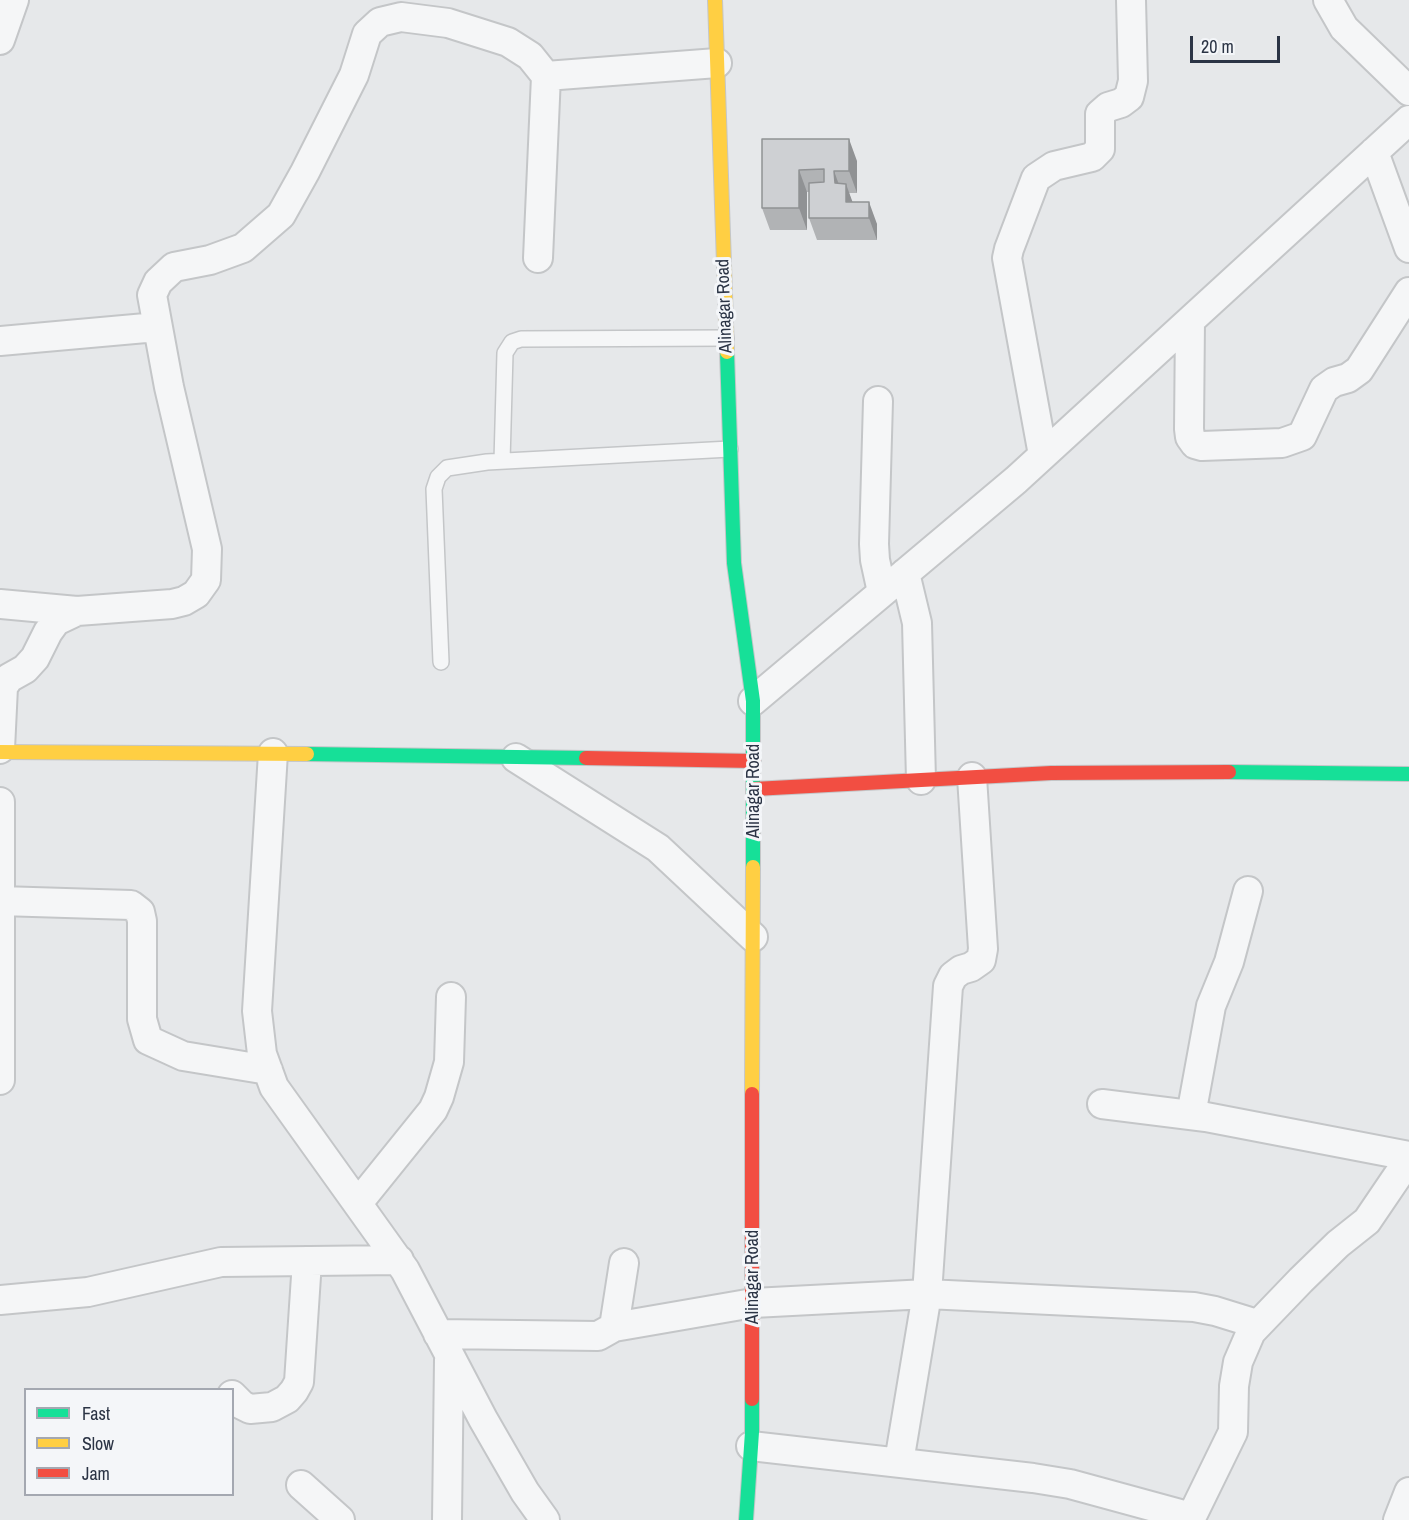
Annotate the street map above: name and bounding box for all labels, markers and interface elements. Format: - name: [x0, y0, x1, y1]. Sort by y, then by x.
- scale bar: [1193, 24, 1283, 62]
- text: 20 m: [1201, 34, 1234, 59]
- street label: Alinagar Road: [713, 258, 737, 354]
- street label: Alinagar Road: [743, 744, 765, 838]
- street label: Alinagar Road: [742, 1230, 764, 1324]
- legend: [24, 1388, 234, 1496]
- text: Fast: [82, 1401, 110, 1426]
- text: Slow: [82, 1431, 114, 1456]
- text: Jam: [82, 1461, 110, 1486]

